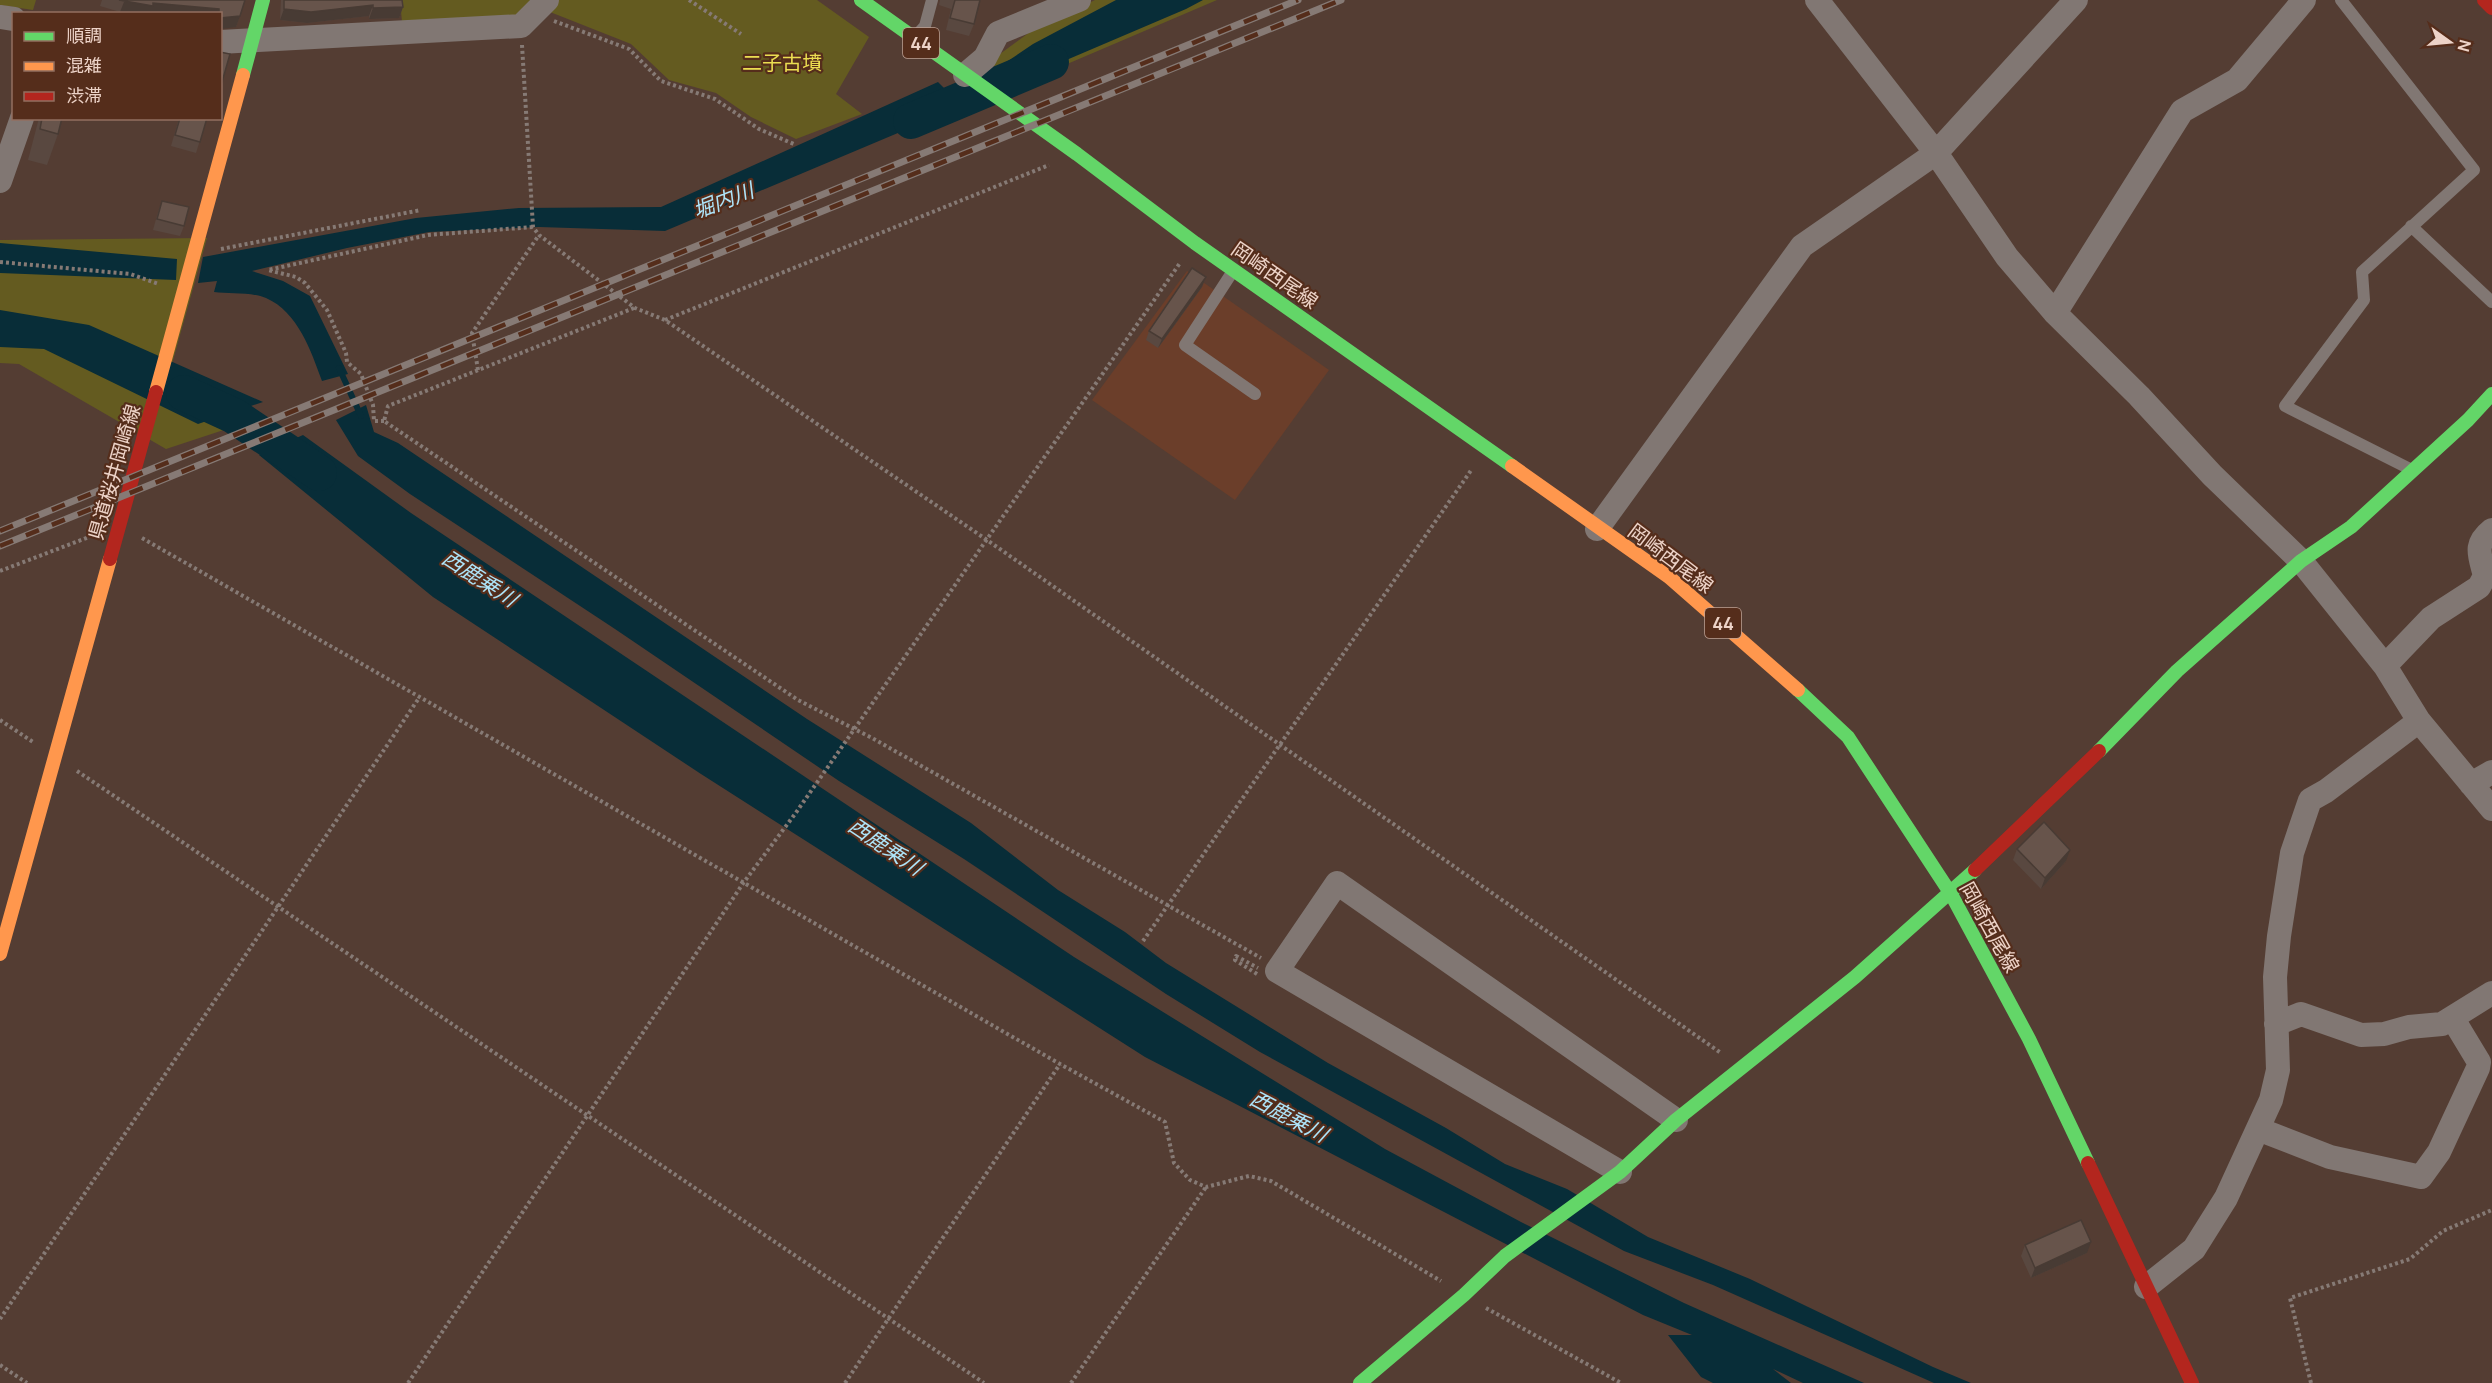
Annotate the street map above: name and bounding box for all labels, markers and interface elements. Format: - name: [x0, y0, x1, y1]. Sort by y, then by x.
- legend: [12, 12, 222, 120]
- north arrow: [2420, 12, 2480, 72]
- text: 順調: [66, 23, 102, 47]
- road number: 44: [903, 28, 939, 58]
- text: N: [2452, 37, 2477, 54]
- park label: 二子古墳: [742, 49, 822, 76]
- text: 混雑: [66, 53, 102, 77]
- text: 渋滞: [66, 83, 102, 107]
- water label: 堀内川: [689, 175, 759, 224]
- street label: 岡崎西尾線: [1226, 235, 1324, 315]
- street label: 県道桜井岡崎線: [82, 401, 146, 543]
- street label: 岡崎西尾線: [1623, 517, 1719, 599]
- water label: 西鹿乗川: [437, 543, 525, 614]
- road number: 44: [1705, 608, 1741, 638]
- water label: 西鹿乗川: [843, 811, 930, 882]
- street label: 岡崎西尾線: [1954, 877, 2026, 977]
- water label: 西鹿乗川: [1245, 1084, 1334, 1149]

